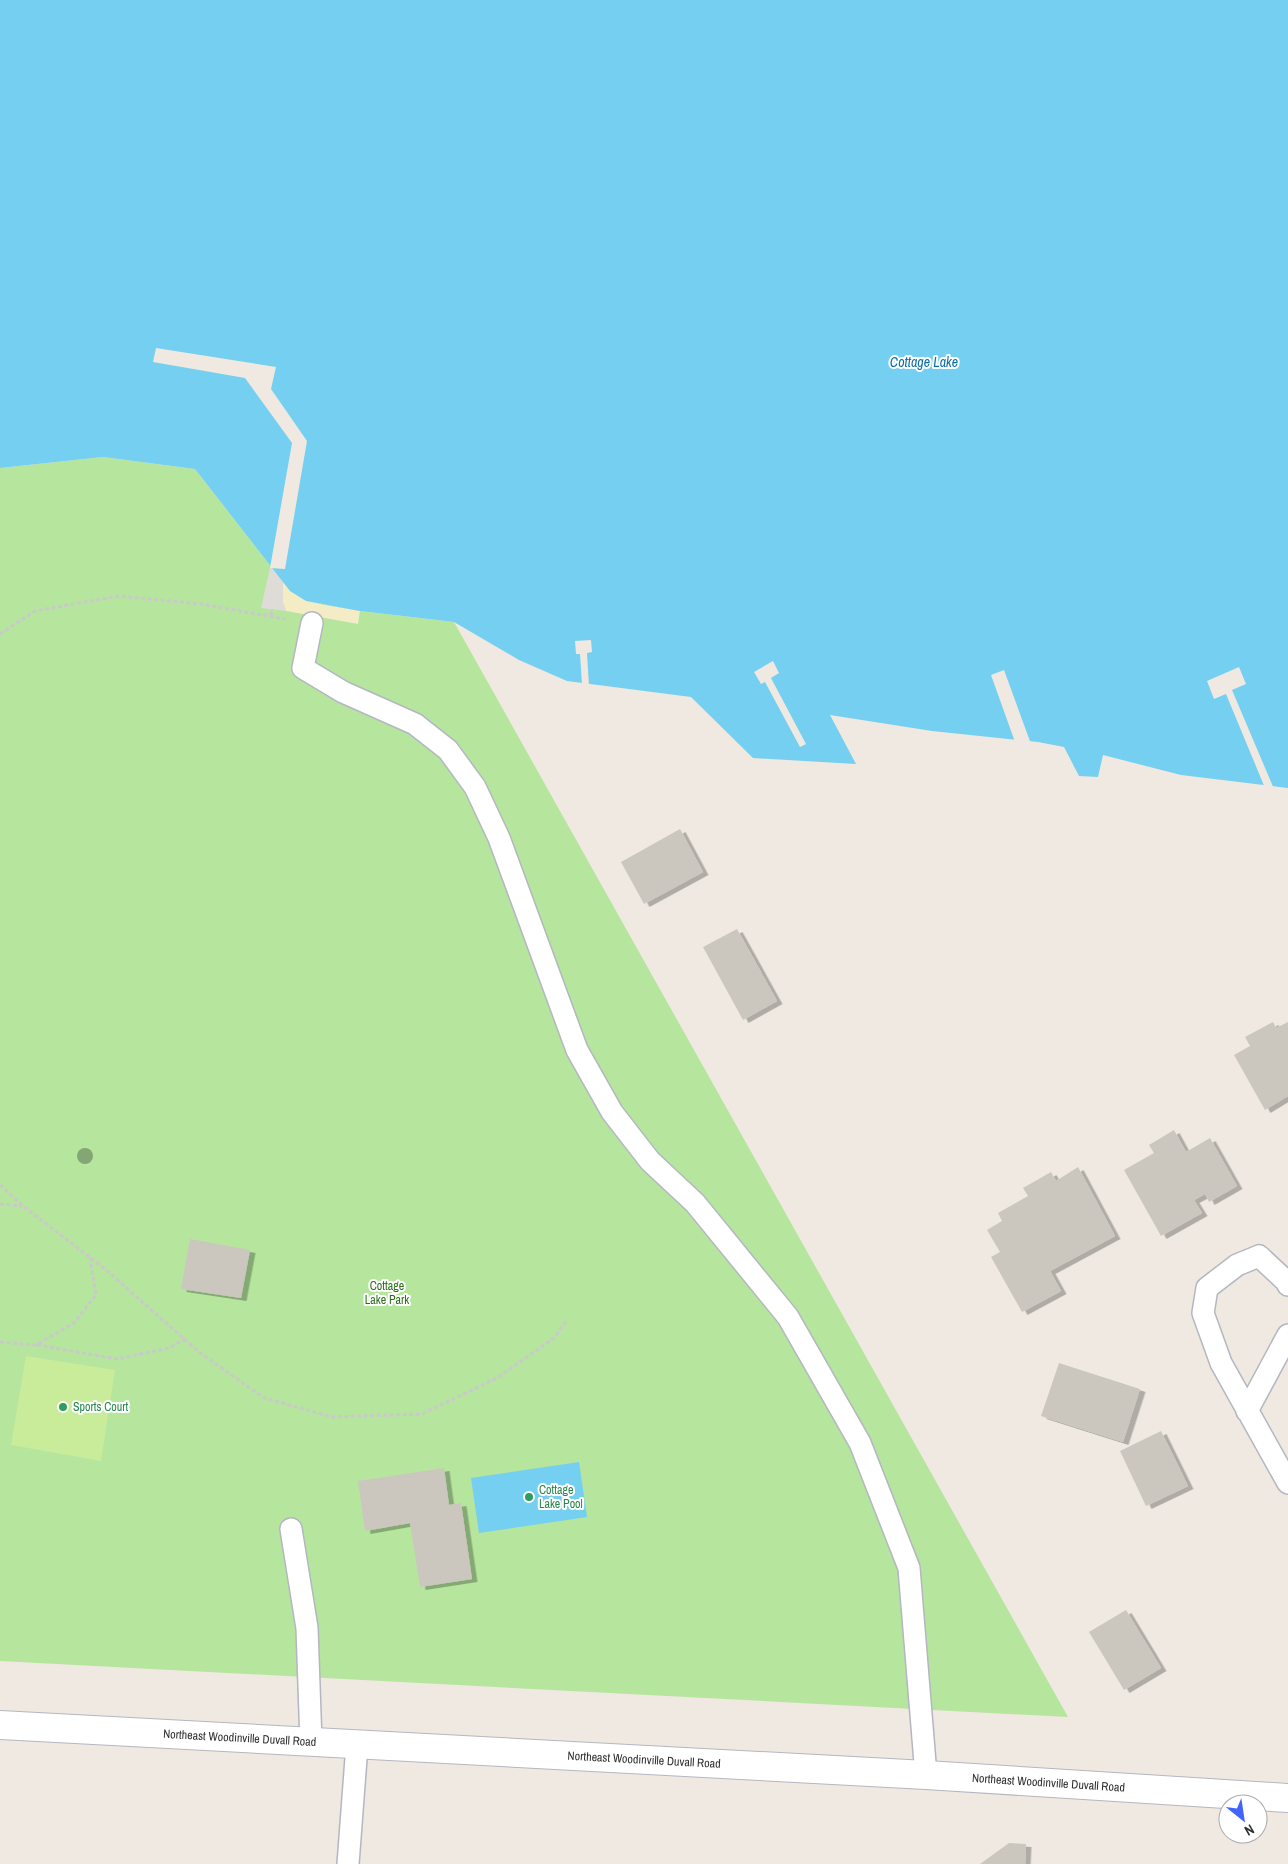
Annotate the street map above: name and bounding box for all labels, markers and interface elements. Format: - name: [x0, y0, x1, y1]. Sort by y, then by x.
- water label: Cottage Lake: [890, 353, 958, 371]
- park label: Cottage Lake Park: [365, 1278, 409, 1308]
- place label: Sports Court: [73, 1399, 129, 1415]
- marker: Sports Court: [57, 1401, 69, 1413]
- place label: Cottage Lake Pool: [539, 1482, 583, 1512]
- marker: Cottage Lake Pool: [523, 1491, 535, 1503]
- street label: Northeast Woodinville Duvall Road: [163, 1726, 317, 1750]
- street label: Northeast Woodinville Duvall Road: [567, 1748, 721, 1772]
- street label: Northeast Woodinville Duvall Road: [971, 1770, 1125, 1796]
- north arrow: [1218, 1794, 1268, 1844]
- text: N: [1241, 1820, 1258, 1840]

